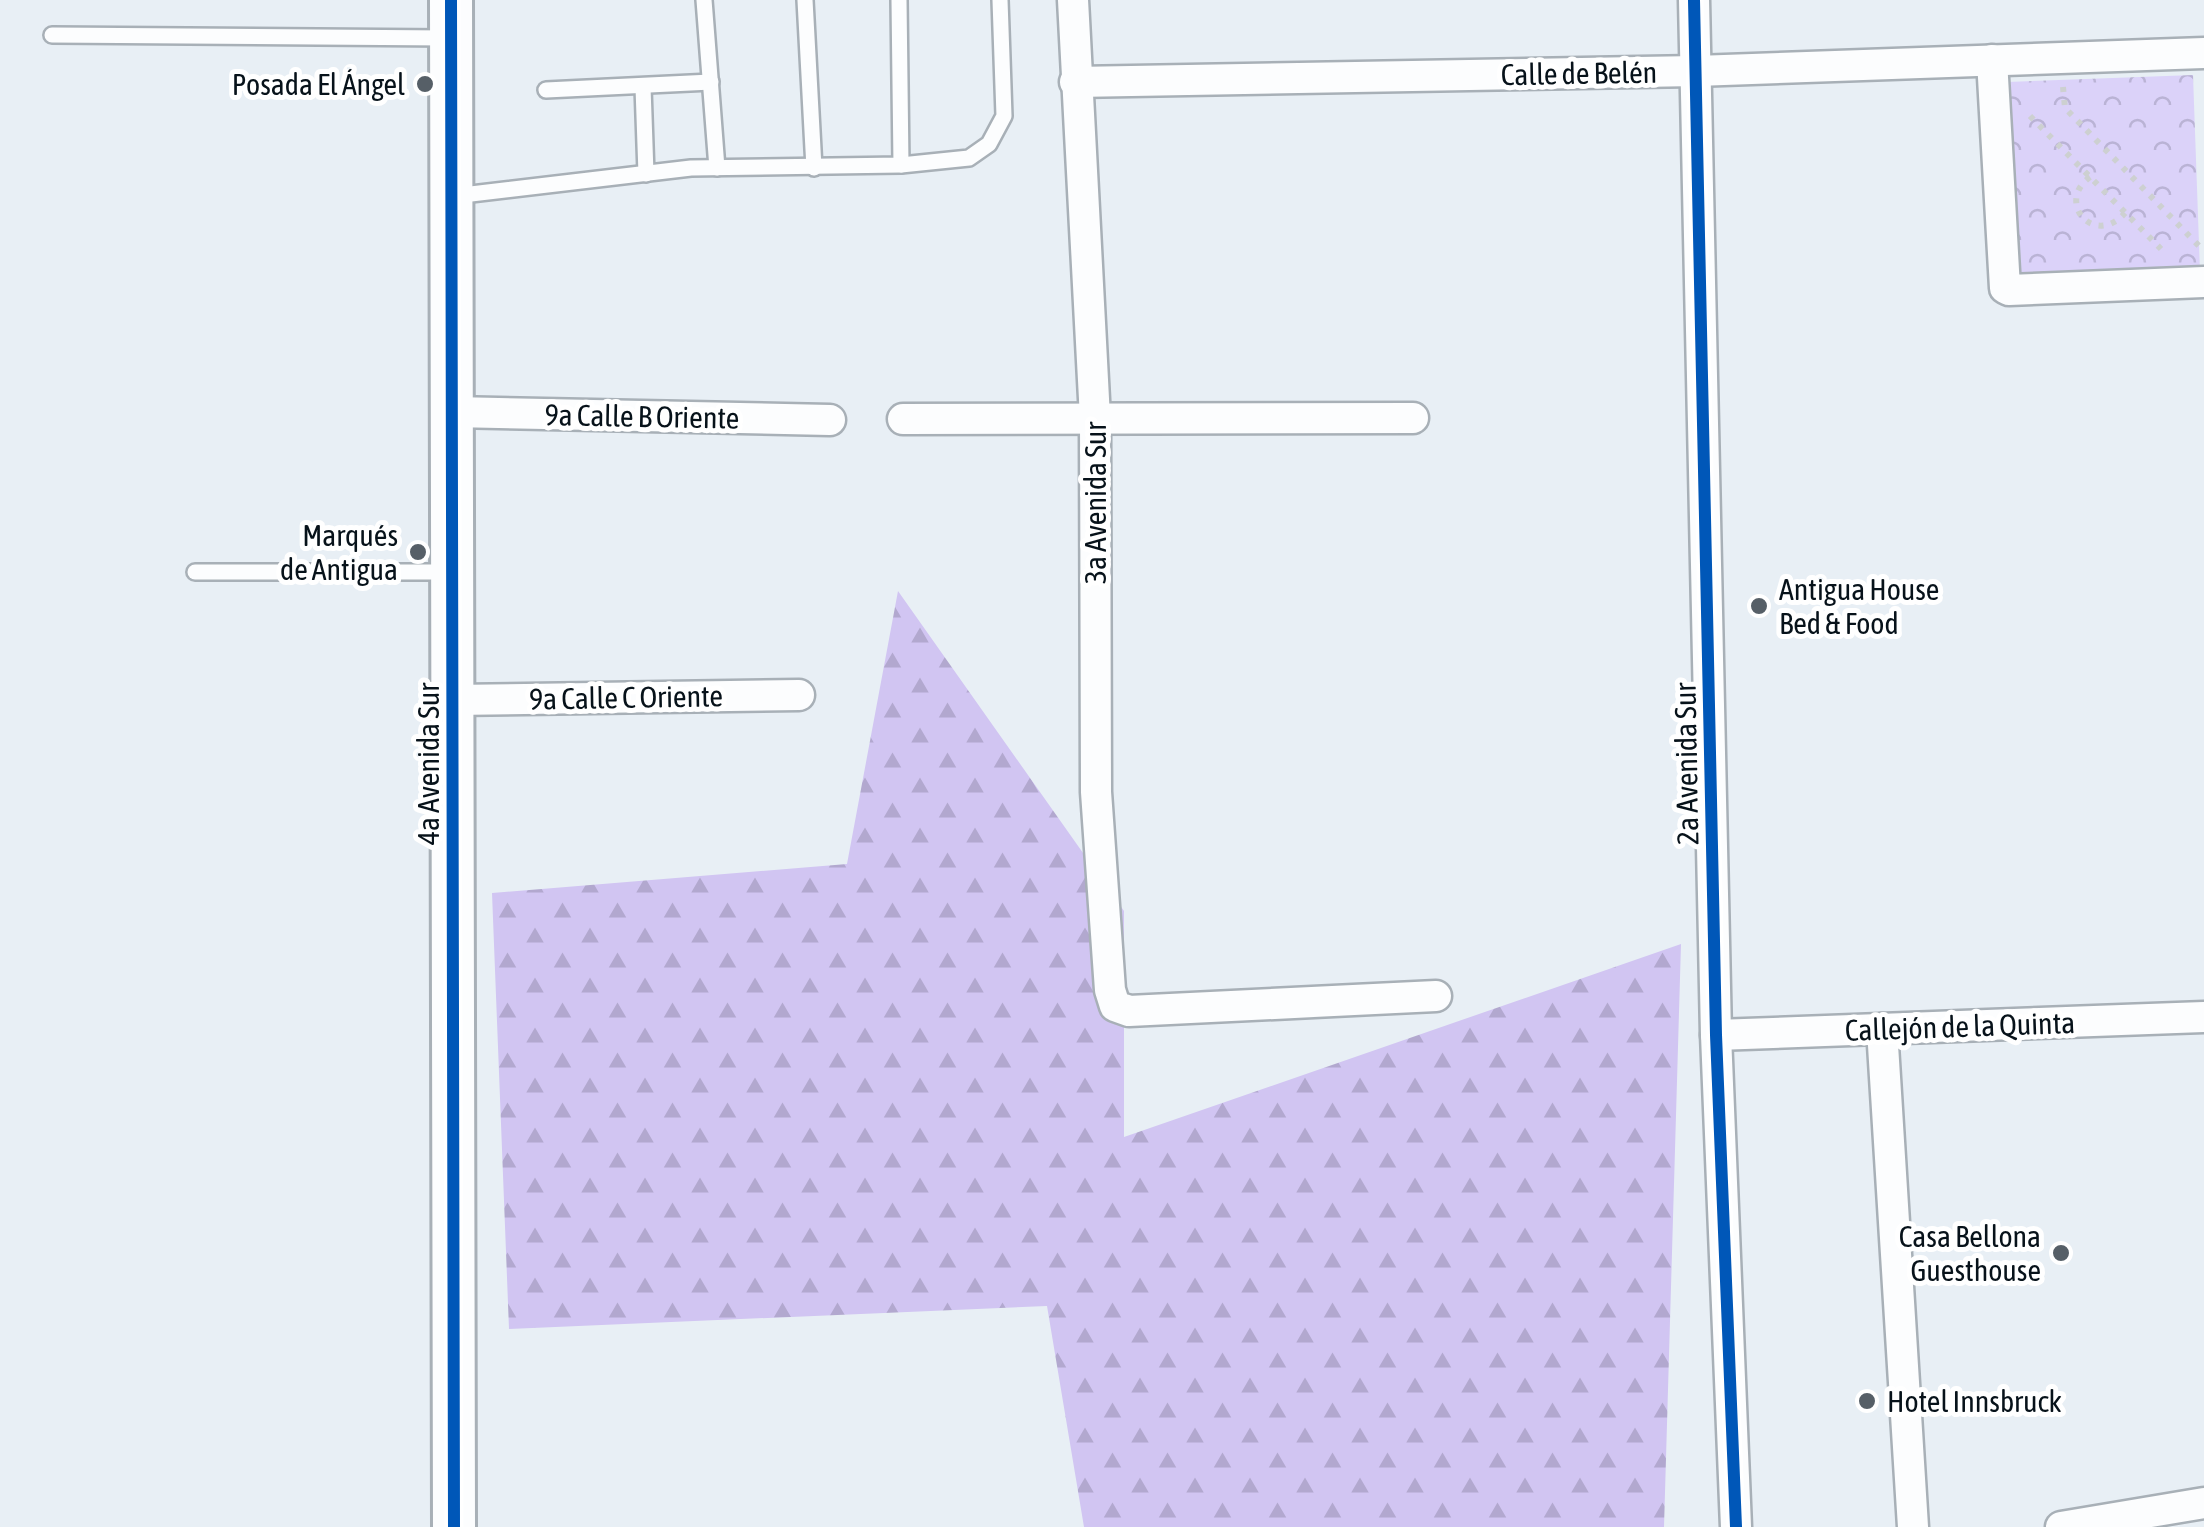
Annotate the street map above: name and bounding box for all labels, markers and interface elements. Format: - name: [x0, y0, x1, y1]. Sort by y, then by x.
- street label: Calle de Belén: [1501, 55, 1657, 91]
- place label: Posada El Ángel: [232, 67, 405, 101]
- marker: Posada El Ángel: [414, 73, 436, 95]
- street label: 9a Calle B Oriente: [544, 397, 740, 435]
- street label: 3a Avenida Sur: [1078, 421, 1112, 584]
- place label: Marqués de Antigua: [280, 518, 398, 586]
- marker: Marqués de Antigua: [407, 541, 429, 563]
- place label: Antigua House Bed & Food: [1779, 572, 1939, 640]
- marker: Antigua House Bed & Food: [1748, 595, 1770, 617]
- street label: 9a Calle C Oriente: [529, 678, 723, 716]
- street label: 2a Avenida Sur: [1668, 681, 1704, 845]
- street label: 4a Avenida Sur: [411, 682, 445, 845]
- street label: Callejón de la Quinta: [1844, 1005, 2076, 1047]
- place label: Casa Bellona Guesthouse: [1899, 1219, 2041, 1287]
- marker: Casa Bellona Guesthouse: [2050, 1242, 2072, 1264]
- place label: Hotel Innsbruck: [1887, 1384, 2062, 1418]
- marker: Hotel Innsbruck: [1856, 1390, 1878, 1412]

